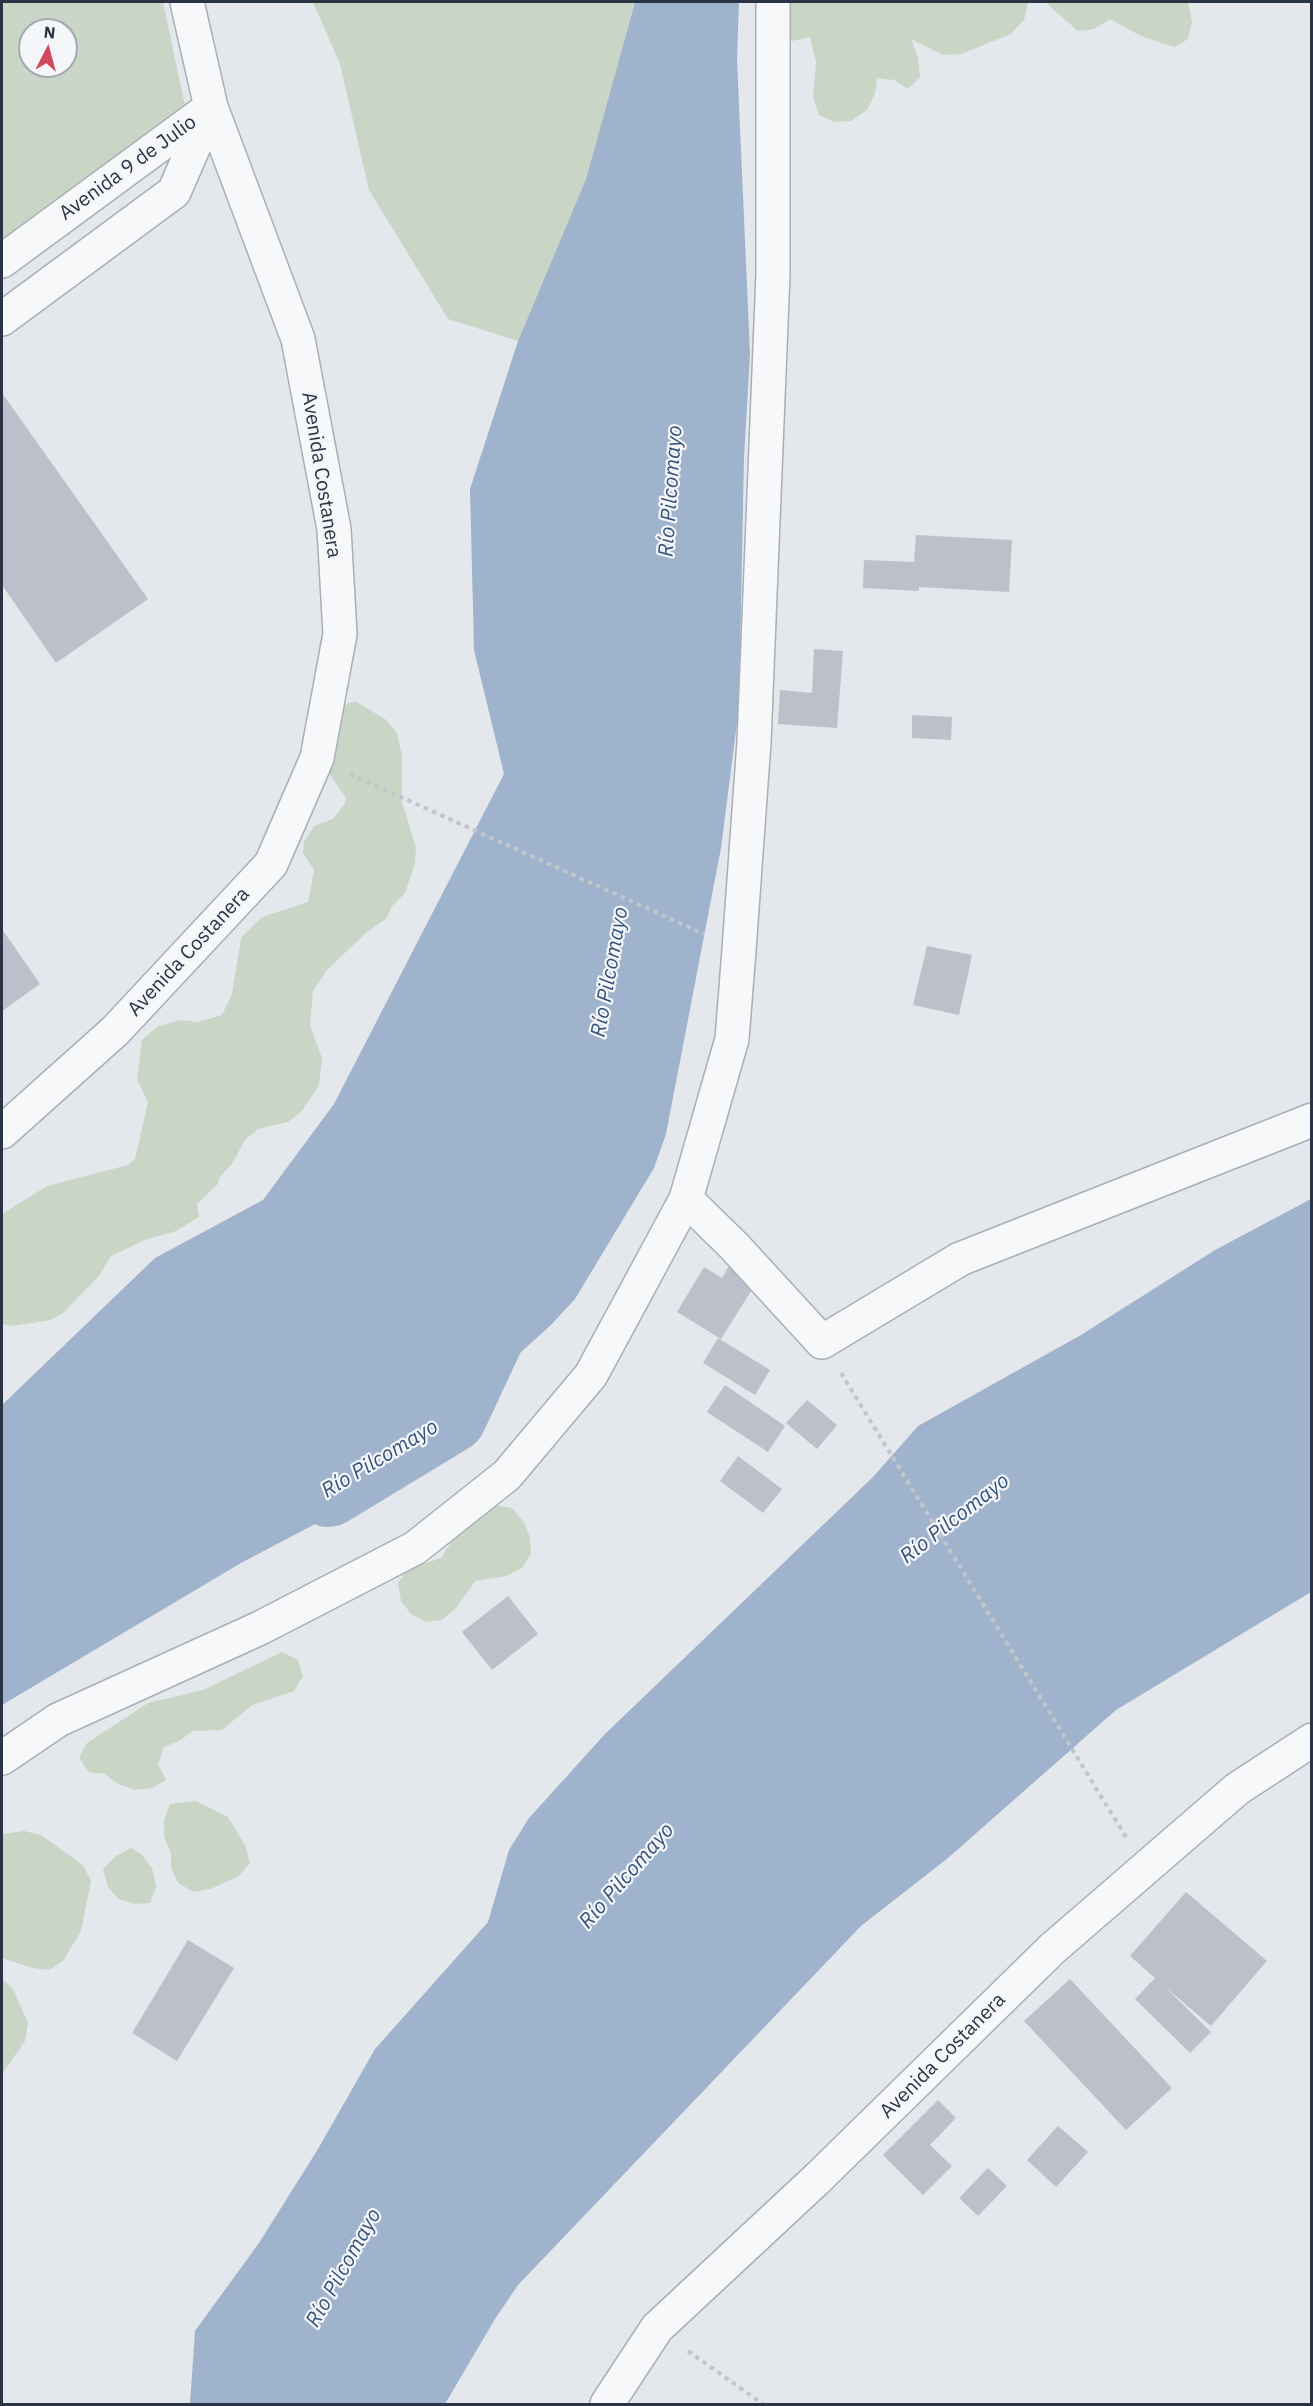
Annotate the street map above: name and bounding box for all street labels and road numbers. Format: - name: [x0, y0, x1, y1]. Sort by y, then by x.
- street label: Avenida 9 de Julio: [55, 110, 201, 226]
- street label: Avenida Costanera: [296, 390, 346, 560]
- street label: Avenida Costanera: [123, 883, 255, 1021]
- street label: Avenida Costanera: [875, 1988, 1011, 2124]

